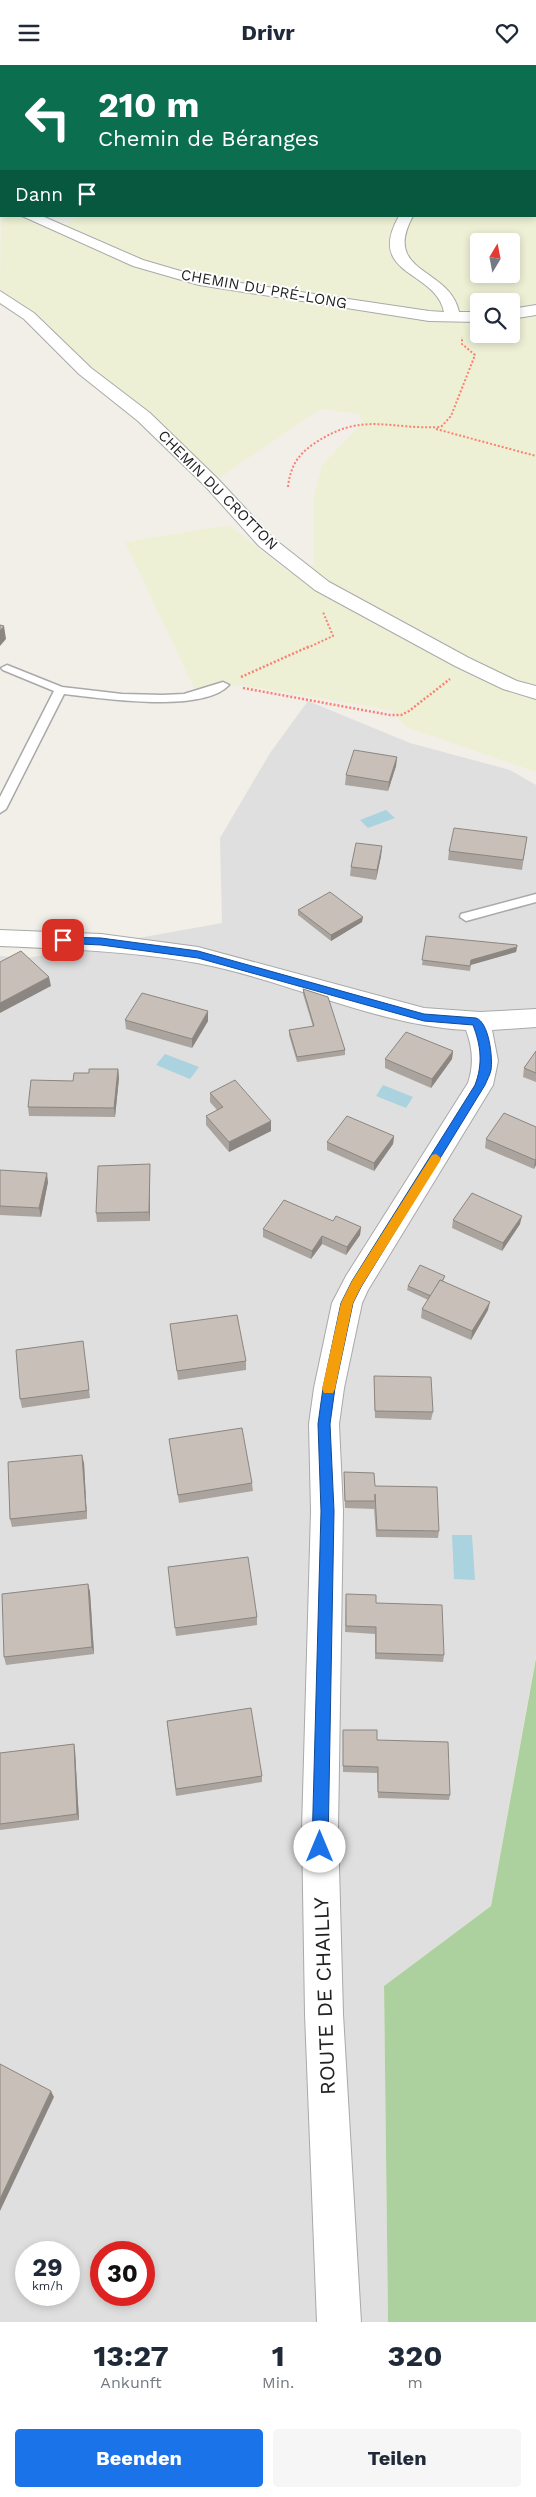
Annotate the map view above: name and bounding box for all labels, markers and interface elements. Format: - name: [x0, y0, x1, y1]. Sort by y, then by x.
- icon: menu: [15, 19, 43, 47]
- icon: heart: [493, 19, 521, 47]
- text: Drivr: [241, 20, 295, 45]
- text: 210 m: [98, 84, 199, 126]
- icon: left: [15, 85, 80, 150]
- text: Chemin de Béranges: [98, 126, 319, 151]
- icon: arrive: [73, 180, 101, 208]
- text: Dann: [15, 183, 63, 206]
- north arrow: [470, 233, 520, 283]
- map controls: [470, 233, 520, 343]
- street label: CHEMIN DU PRÉ-LONG: [180, 266, 348, 312]
- button: search: [470, 293, 520, 343]
- street label: CHEMIN DU CROTTON: [154, 426, 282, 554]
- pin: [42, 919, 84, 961]
- icon: arrive: [49, 926, 77, 954]
- position arrow: [293, 1820, 345, 1872]
- street label: ROUTE DE CHAILLY: [308, 1897, 340, 2095]
- speed limit sign: 30: [90, 2241, 155, 2306]
- text: 29: [32, 2253, 63, 2282]
- text: km/h: [32, 2279, 63, 2293]
- text: 13:27: [93, 2338, 169, 2373]
- text: 1: [272, 2338, 285, 2373]
- text: 320: [388, 2338, 443, 2373]
- text: Ankunft: [100, 2373, 162, 2392]
- text: Min.: [262, 2373, 294, 2392]
- text: m: [407, 2373, 423, 2392]
- button: Beenden: [15, 2429, 263, 2487]
- button: Teilen: [273, 2429, 521, 2487]

